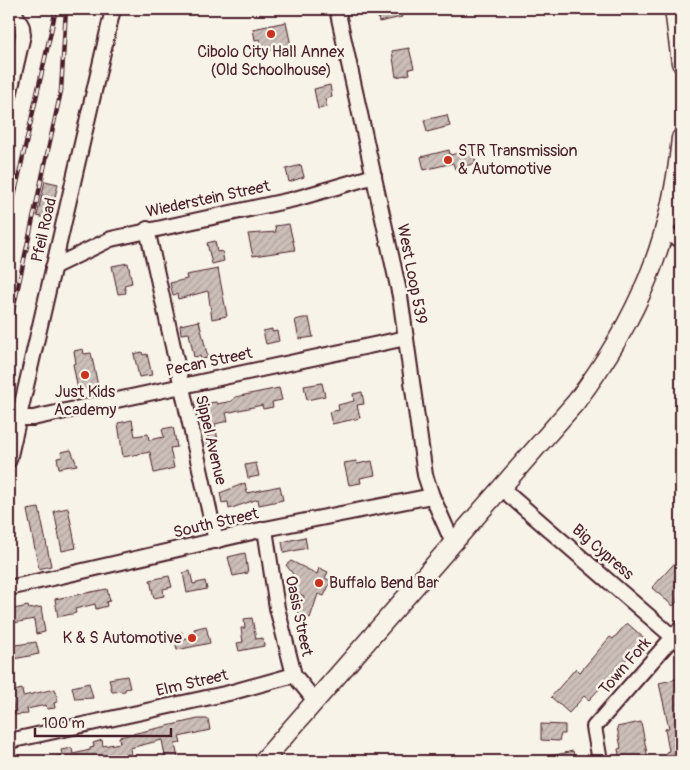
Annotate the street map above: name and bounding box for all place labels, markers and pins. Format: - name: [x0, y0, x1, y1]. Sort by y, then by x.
- marker: Cibolo City Hall Annex (Old Schoolhouse): [265, 28, 277, 40]
- place label: Cibolo City Hall Annex (Old Schoolhouse): [197, 42, 345, 80]
- place label: STR Transmission & Automotive: [458, 141, 578, 179]
- marker: STR Transmission & Automotive: [442, 154, 454, 166]
- marker: Just Kids Academy: [79, 369, 91, 381]
- place label: Just Kids Academy: [54, 382, 117, 420]
- place label: Buffalo Bend Bar: [329, 573, 439, 593]
- marker: Buffalo Bend Bar: [313, 577, 325, 589]
- place label: K & S Automotive: [63, 628, 182, 648]
- marker: K & S Automotive: [186, 632, 198, 644]

